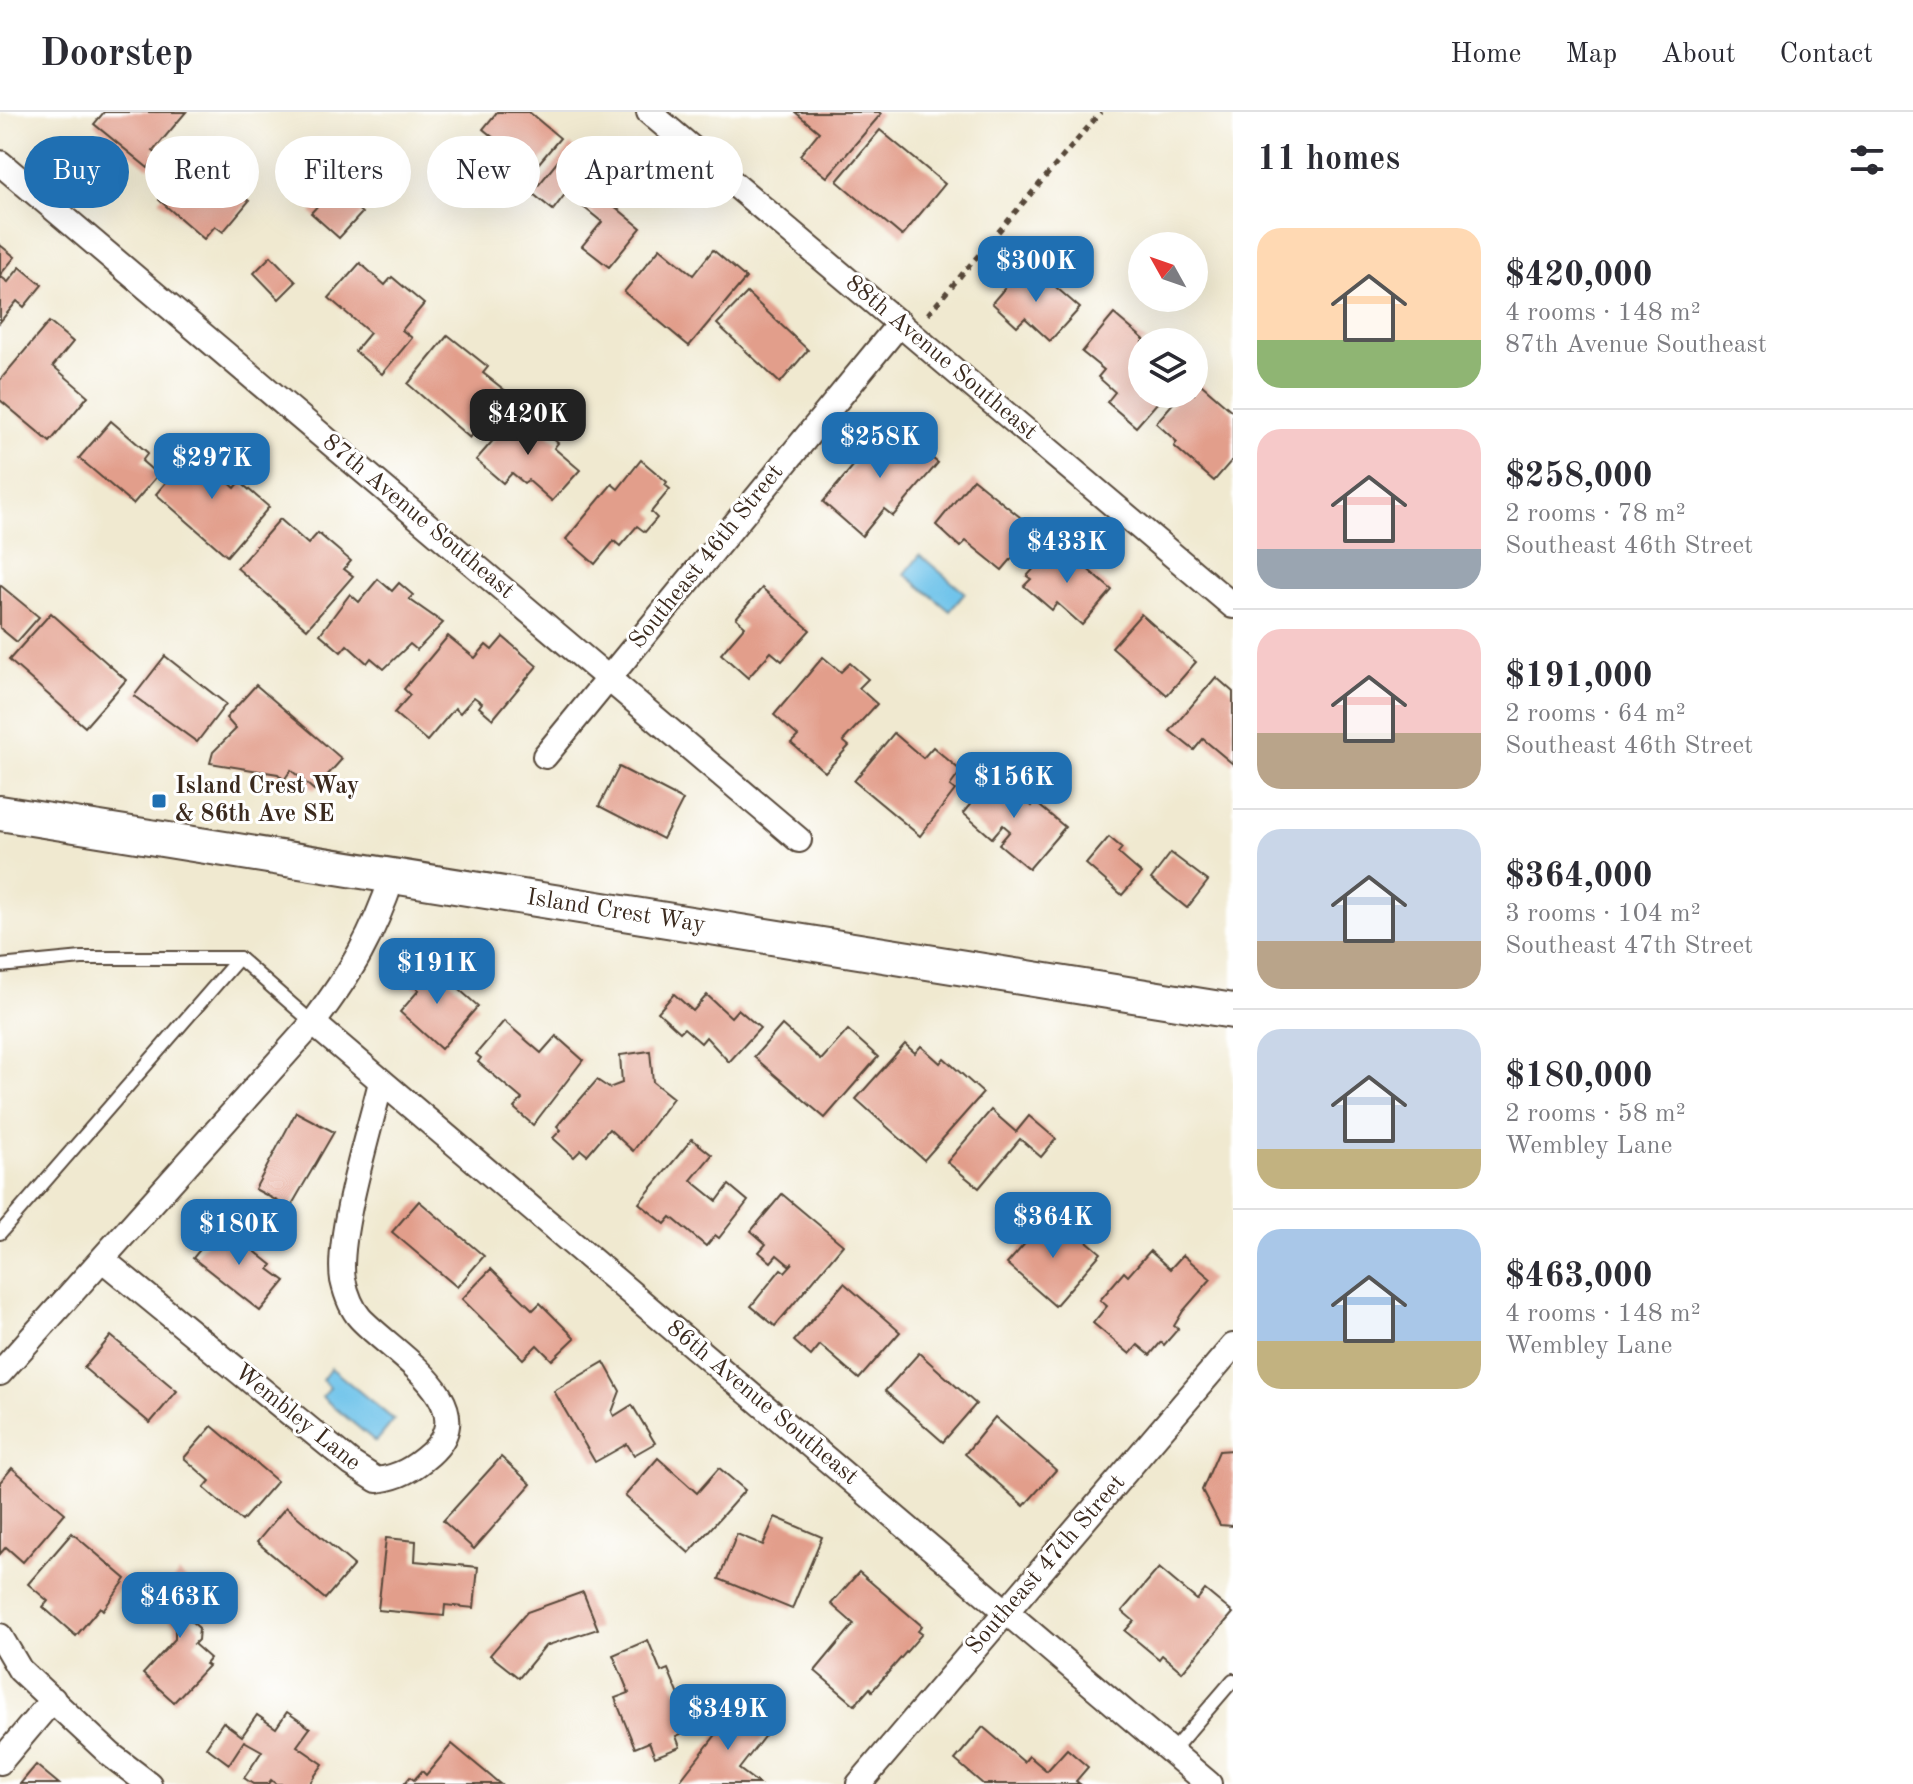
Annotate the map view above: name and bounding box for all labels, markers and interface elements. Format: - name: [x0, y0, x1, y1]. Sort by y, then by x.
- text: Doorstep: [40, 36, 193, 74]
- text: Home: [1450, 41, 1521, 69]
- text: Map: [1565, 41, 1617, 69]
- text: About: [1661, 41, 1736, 69]
- text: Contact: [1780, 41, 1873, 69]
- chip: Buy: [24, 136, 129, 208]
- chip: Rent: [145, 136, 259, 208]
- chip: Filters: [275, 136, 411, 208]
- chip: New: [427, 136, 540, 208]
- chip: Apartment: [556, 136, 743, 208]
- icon: filters: [1845, 138, 1889, 182]
- text: 11 homes: [1257, 143, 1400, 177]
- north arrow: [1128, 232, 1208, 312]
- map controls: [1128, 232, 1208, 408]
- pin: $300K: [980, 236, 1092, 304]
- text: $300K: [996, 249, 1076, 275]
- text: $420,000: [1505, 259, 1653, 293]
- icon: home: [1321, 260, 1417, 356]
- street label: 88th Avenue Southeast: [841, 271, 1041, 445]
- text: 4 rooms · 148 m²: [1505, 300, 1701, 326]
- button: layers: [1128, 328, 1208, 408]
- text: 87th Avenue Southeast: [1505, 332, 1767, 358]
- pin: $420K: [472, 389, 584, 457]
- text: $420K: [488, 402, 568, 428]
- pin: $258K: [824, 412, 936, 480]
- text: $258K: [840, 425, 920, 451]
- street label: 87th Avenue Southeast: [318, 430, 518, 604]
- pin: $297K: [156, 433, 268, 501]
- text: $297K: [172, 446, 252, 472]
- street label: Southeast 46th Street: [626, 460, 788, 654]
- text: $258,000: [1505, 460, 1653, 494]
- icon: home: [1321, 461, 1417, 557]
- text: 2 rooms · 78 m²: [1505, 501, 1686, 527]
- pin: $433K: [1011, 517, 1123, 585]
- text: $433K: [1027, 530, 1107, 556]
- text: Southeast 46th Street: [1505, 533, 1753, 559]
- text: $191,000: [1505, 660, 1653, 694]
- icon: home: [1321, 661, 1417, 757]
- text: 2 rooms · 64 m²: [1505, 701, 1686, 727]
- text: Southeast 46th Street: [1505, 733, 1753, 759]
- pin: $156K: [958, 752, 1070, 820]
- text: $156K: [974, 765, 1054, 791]
- place label: Island Crest Way & 86th Ave SE: [175, 775, 359, 827]
- marker: Island Crest Way & 86th Ave SE: [150, 792, 168, 810]
- text: $364,000: [1505, 860, 1653, 894]
- icon: home: [1321, 861, 1417, 957]
- street label: Island Crest Way: [525, 886, 707, 938]
- text: 3 rooms · 104 m²: [1505, 901, 1701, 927]
- text: Southeast 47th Street: [1505, 933, 1753, 959]
- pin: $191K: [381, 938, 493, 1006]
- text: $191K: [397, 951, 477, 977]
- text: $180,000: [1505, 1060, 1653, 1094]
- icon: home: [1321, 1061, 1417, 1157]
- text: 2 rooms · 58 m²: [1505, 1101, 1686, 1127]
- text: Wembley Lane: [1505, 1133, 1673, 1159]
- pin: $364K: [997, 1192, 1109, 1260]
- pin: $180K: [183, 1199, 295, 1267]
- text: $364K: [1013, 1205, 1093, 1231]
- text: $180K: [199, 1212, 279, 1238]
- text: $463,000: [1505, 1260, 1653, 1294]
- icon: home: [1321, 1261, 1417, 1357]
- text: 4 rooms · 148 m²: [1505, 1301, 1701, 1327]
- street label: 86th Avenue Southeast: [662, 1316, 862, 1490]
- text: Wembley Lane: [1505, 1333, 1673, 1359]
- street label: Wembley Lane: [229, 1360, 365, 1476]
- street label: Southeast 47th Street: [962, 1471, 1130, 1659]
- pin: $463K: [124, 1572, 236, 1640]
- text: $463K: [140, 1585, 220, 1611]
- pin: $349K: [672, 1684, 784, 1752]
- text: $349K: [688, 1697, 768, 1723]

